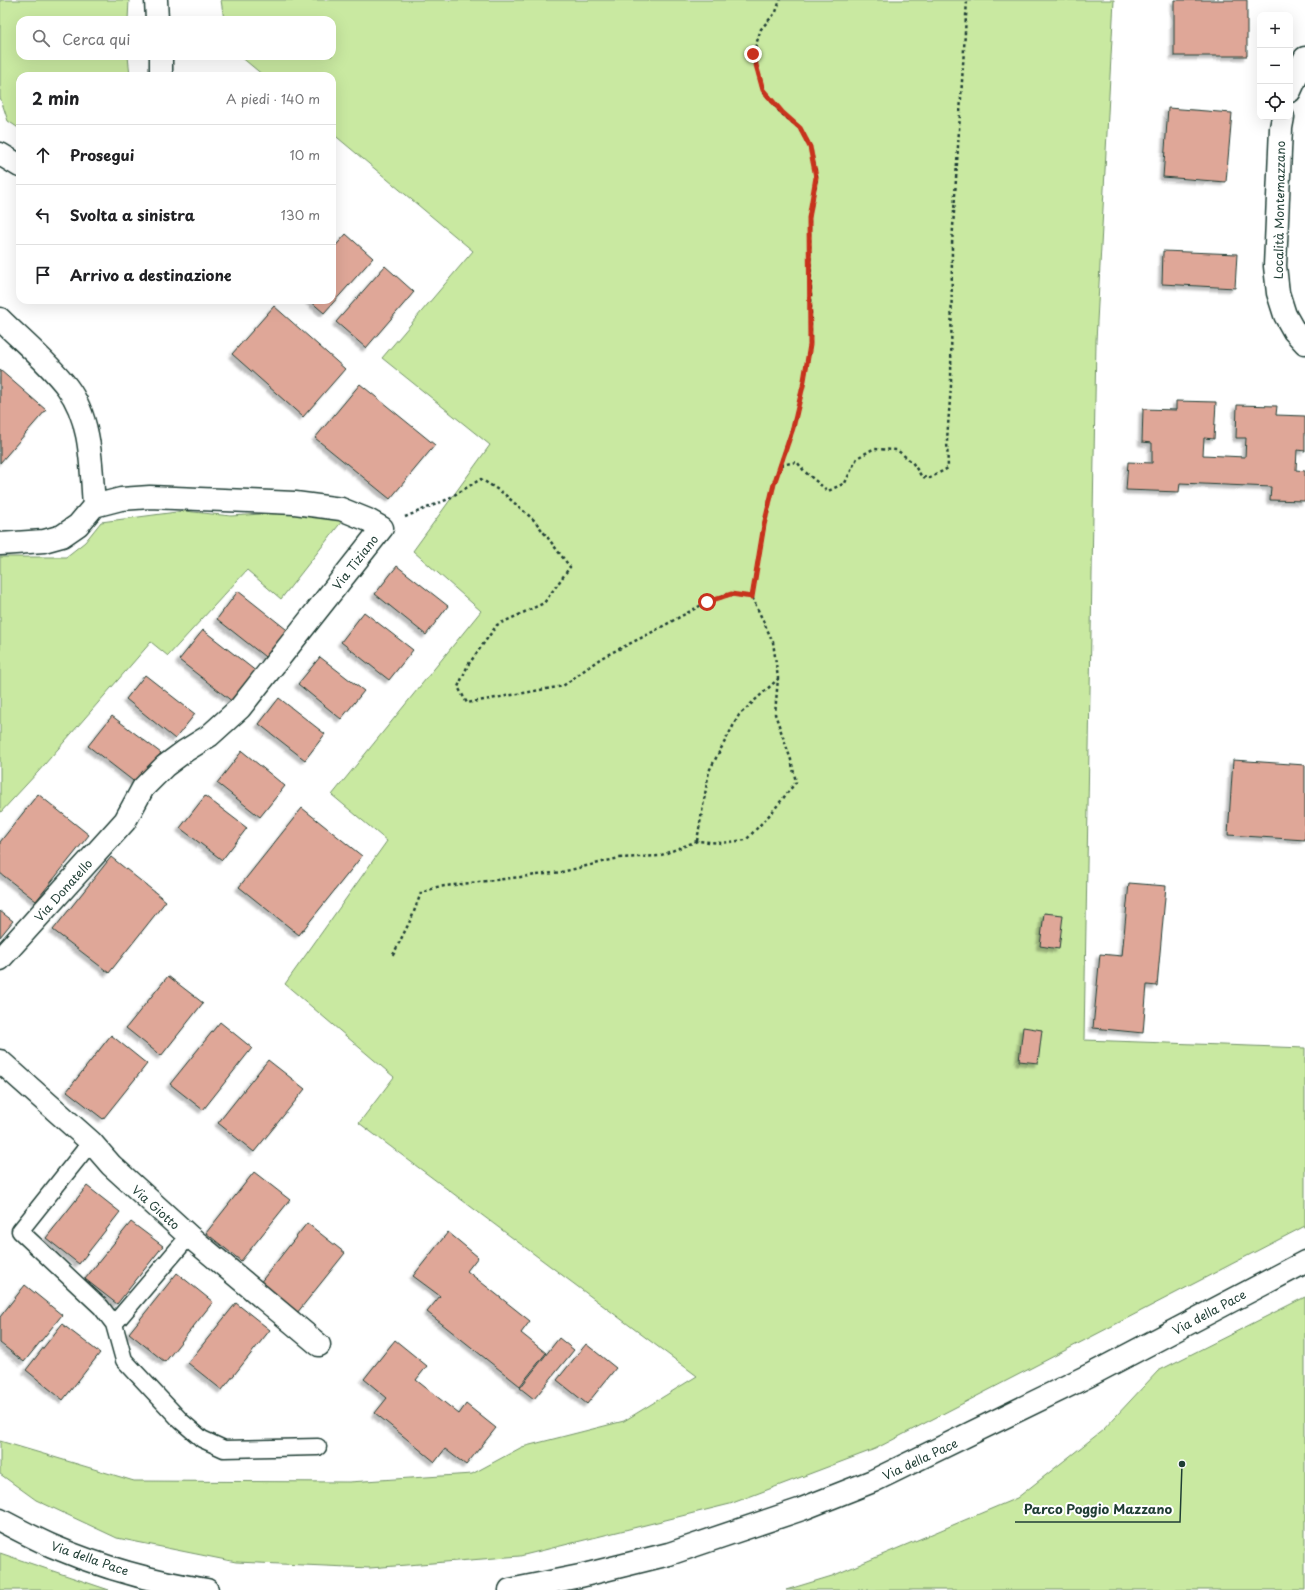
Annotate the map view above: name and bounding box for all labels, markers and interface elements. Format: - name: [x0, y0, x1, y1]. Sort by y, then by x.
- map controls: [1257, 12, 1293, 120]
- button: +: [1257, 12, 1293, 48]
- search box: [16, 16, 336, 60]
- icon: search: [30, 27, 52, 49]
- text: Cerca qui: [62, 27, 130, 50]
- route end: [744, 45, 762, 63]
- button: −: [1257, 48, 1293, 84]
- button: locate: [1257, 84, 1293, 120]
- text: 2 min: [32, 85, 79, 111]
- text: A piedi · 140 m: [226, 89, 320, 108]
- street label: Località Montemazzano: [1269, 140, 1289, 279]
- text: Prosegui: [70, 143, 134, 166]
- icon: ahead: [32, 144, 54, 166]
- text: 10 m: [290, 145, 320, 164]
- text: Svolta a sinistra: [70, 203, 195, 226]
- icon: left: [32, 204, 54, 226]
- text: 130 m: [281, 205, 320, 224]
- text: Arrivo a destinazione: [70, 263, 232, 286]
- icon: arrive: [32, 264, 54, 286]
- street label: Via Tiziano: [328, 530, 382, 593]
- route start: [698, 593, 716, 611]
- street label: Via Donatello: [30, 854, 96, 925]
- street label: Via Giotto: [128, 1180, 184, 1234]
- street label: Via della Pace: [1169, 1285, 1249, 1339]
- street label: Via della Pace: [879, 1434, 961, 1484]
- callout: Parco Poggio Mazzano: [1015, 1497, 1180, 1522]
- text: Parco Poggio Mazzano: [1024, 1499, 1173, 1518]
- street label: Via della Pace: [49, 1536, 131, 1580]

